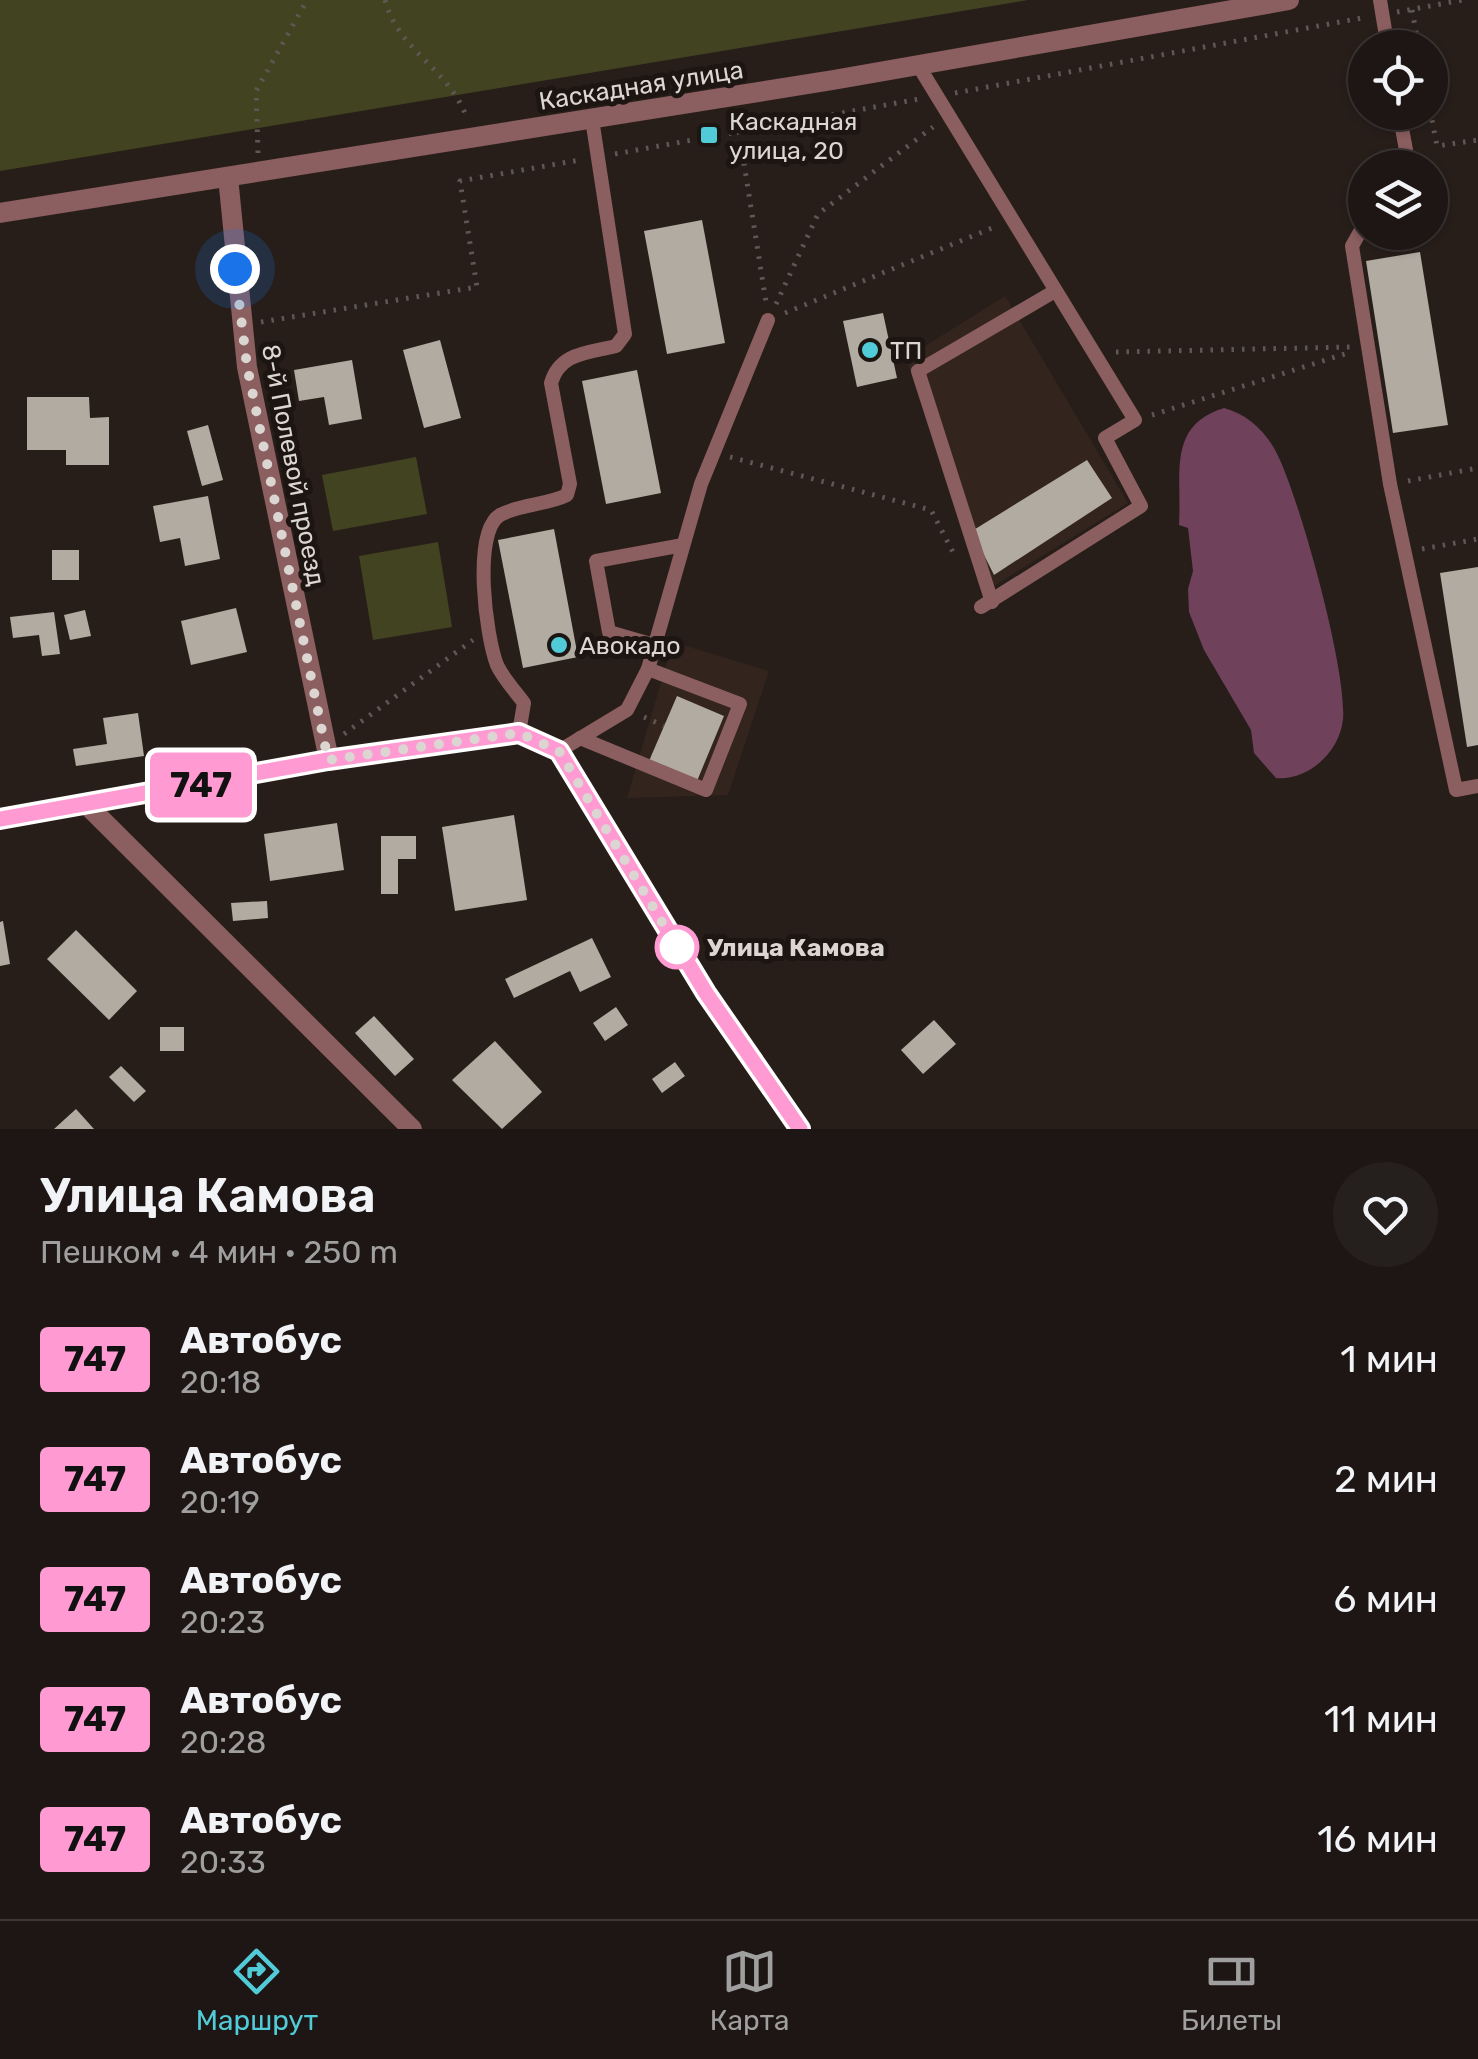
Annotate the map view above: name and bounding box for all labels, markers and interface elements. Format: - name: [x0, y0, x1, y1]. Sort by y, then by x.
- map controls: [1348, 30, 1448, 250]
- button: locate: [1348, 30, 1448, 130]
- street label: Каскадная улица: [537, 55, 745, 116]
- place label: Каскадная улица, 20: [729, 107, 857, 165]
- marker: Каскадная улица, 20: [698, 124, 720, 146]
- button: layers: [1348, 150, 1448, 250]
- your location: [210, 244, 260, 294]
- place label: ТП: [890, 336, 922, 365]
- marker: ТП: [859, 339, 881, 361]
- street label: 8-й Полевой проезд: [256, 342, 331, 588]
- place label: Авокадо: [579, 631, 681, 660]
- marker: Авокадо: [548, 634, 570, 656]
- line badge: 747: [144, 752, 258, 818]
- text: 747: [170, 764, 232, 806]
- marker: Улица Камова: [656, 926, 698, 968]
- place label: Улица Камова: [707, 933, 885, 962]
- button: heart: [1333, 1162, 1438, 1267]
- text: Улица Камова: [40, 1167, 376, 1224]
- text: Пешком · 4 мин · 250 m: [40, 1233, 398, 1271]
- text: Автобус: [180, 1317, 342, 1363]
- text: 1 мин: [1340, 1336, 1438, 1382]
- text: 747: [64, 1338, 126, 1380]
- text: 20:18: [180, 1363, 261, 1401]
- text: Автобус: [180, 1437, 342, 1483]
- text: 2 мин: [1334, 1456, 1438, 1502]
- text: 747: [64, 1458, 126, 1500]
- text: 20:19: [180, 1483, 260, 1521]
- text: Автобус: [180, 1557, 342, 1603]
- text: 6 мин: [1334, 1576, 1438, 1622]
- text: 747: [64, 1578, 126, 1620]
- text: 20:23: [180, 1603, 265, 1641]
- text: Автобус: [180, 1677, 342, 1723]
- text: 11 мин: [1324, 1696, 1438, 1742]
- text: 747: [64, 1698, 126, 1740]
- text: 20:28: [180, 1723, 266, 1761]
- text: Автобус: [180, 1797, 342, 1843]
- text: 16 мин: [1317, 1816, 1438, 1862]
- text: 747: [64, 1818, 126, 1860]
- text: 20:33: [180, 1843, 266, 1881]
- tab: Маршрут: [196, 1944, 318, 2037]
- tab: Карта: [710, 1944, 790, 2037]
- tab: Билеты: [1181, 1944, 1282, 2037]

